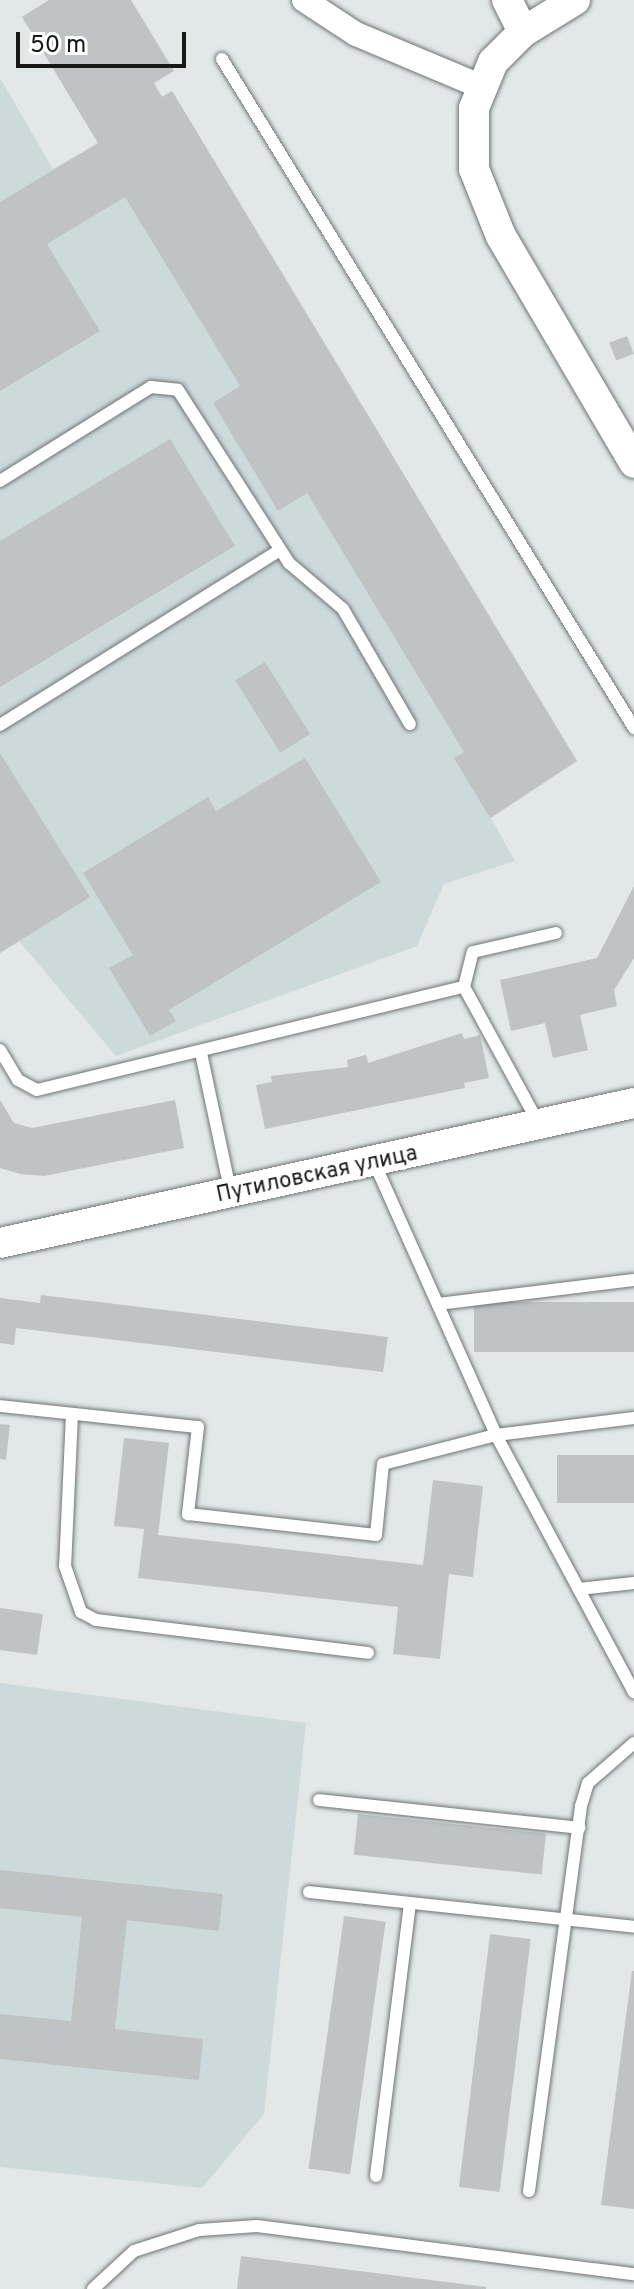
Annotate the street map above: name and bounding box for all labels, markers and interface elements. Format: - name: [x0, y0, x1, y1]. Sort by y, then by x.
- scale bar: [20, 16, 190, 66]
- text: 50 m: [30, 31, 86, 61]
- street label: Путиловская улица: [214, 1141, 420, 1209]

